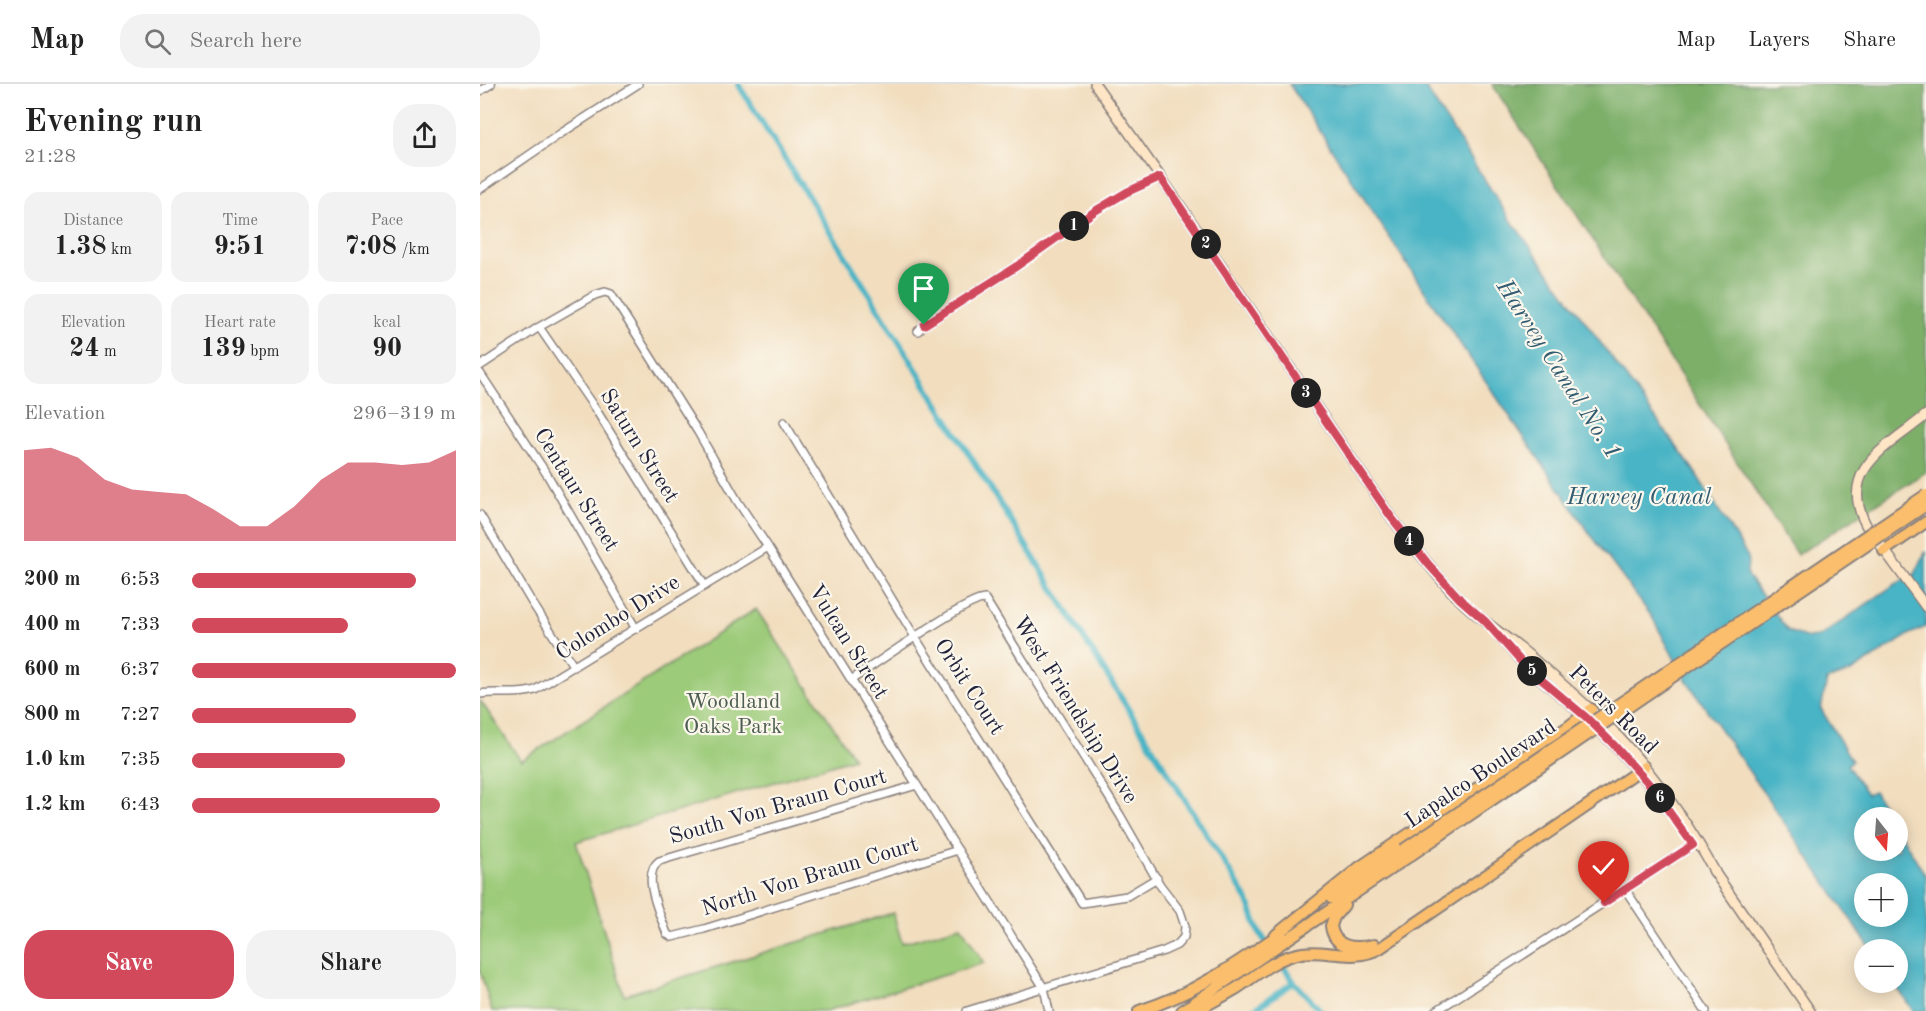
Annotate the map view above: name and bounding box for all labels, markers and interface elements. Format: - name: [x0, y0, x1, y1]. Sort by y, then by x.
- search box: [120, 14, 540, 68]
- icon: search: [141, 25, 174, 58]
- text: Map: [30, 27, 84, 55]
- text: Search here: [189, 30, 302, 52]
- text: Map: [1676, 30, 1715, 51]
- text: Layers: [1748, 30, 1810, 51]
- text: Share: [1843, 30, 1896, 51]
- button: share: [393, 104, 456, 167]
- text: Evening run: [24, 106, 203, 139]
- text: 21:28: [24, 147, 76, 167]
- pin: 1: [1059, 211, 1089, 241]
- text: Distance: [63, 213, 123, 229]
- text: Time: [222, 213, 258, 229]
- text: Pace: [371, 213, 403, 229]
- text: 1: [1069, 218, 1079, 234]
- pin: 2: [1191, 229, 1221, 259]
- text: 1.38: [54, 234, 107, 260]
- text: 9:51: [214, 234, 266, 260]
- text: 7:08: [344, 234, 397, 260]
- text: 2: [1201, 236, 1211, 252]
- text: km: [107, 242, 132, 258]
- text: /km: [397, 242, 430, 258]
- pin: [898, 263, 949, 325]
- icon: arrive: [907, 272, 940, 305]
- water label: Harvey Canal No. 1: [1490, 275, 1625, 464]
- text: Elevation: [60, 315, 126, 331]
- text: Heart rate: [204, 315, 276, 331]
- text: kcal: [373, 315, 401, 331]
- text: 24: [69, 336, 99, 362]
- text: 139: [201, 336, 246, 362]
- text: 90: [372, 336, 402, 362]
- text: m: [99, 344, 117, 360]
- text: bpm: [246, 344, 279, 360]
- pin: 3: [1291, 378, 1321, 408]
- street label: Saturn Street: [595, 385, 683, 507]
- text: 3: [1301, 385, 1311, 401]
- text: Elevation: [24, 404, 105, 424]
- text: 296–319 m: [353, 404, 456, 424]
- street label: Centaur Street: [529, 425, 623, 555]
- water label: Harvey Canal: [1565, 486, 1712, 510]
- pin: 4: [1394, 526, 1424, 556]
- text: 4: [1404, 533, 1414, 549]
- text: 200 m: [24, 570, 80, 590]
- text: 6:53: [120, 570, 160, 590]
- street label: Colombo Drive: [552, 571, 684, 665]
- street label: Vulcan Street: [804, 581, 892, 703]
- street label: West Friendship Drive: [1008, 613, 1142, 807]
- text: 400 m: [24, 615, 80, 635]
- text: 7:33: [120, 615, 160, 635]
- street label: Orbit Court: [930, 635, 1008, 739]
- pin: 5: [1517, 656, 1547, 686]
- text: 600 m: [24, 660, 80, 680]
- text: 6:37: [120, 660, 160, 680]
- street label: Peters Road: [1564, 661, 1662, 759]
- text: 5: [1527, 663, 1537, 679]
- park label: Woodland Oaks Park: [684, 691, 782, 738]
- text: 800 m: [24, 705, 80, 725]
- text: 7:27: [120, 705, 160, 725]
- street label: Lapalco Boulevard: [1402, 715, 1560, 833]
- text: 1.0 km: [24, 750, 86, 770]
- text: 7:35: [120, 750, 160, 770]
- street label: South Von Braun Court: [667, 765, 889, 849]
- pin: 6: [1645, 783, 1675, 813]
- text: 6: [1655, 790, 1665, 806]
- text: 1.2 km: [24, 795, 86, 815]
- text: 6:43: [120, 795, 160, 815]
- north arrow: [1854, 807, 1908, 861]
- map controls: [1854, 807, 1908, 993]
- street label: North Von Braun Court: [699, 834, 921, 920]
- pin: [1578, 841, 1629, 903]
- icon: check: [1587, 850, 1620, 883]
- button: +: [1854, 873, 1908, 927]
- button: Save: [24, 930, 234, 999]
- button: Share: [246, 930, 456, 999]
- button: −: [1854, 939, 1908, 993]

